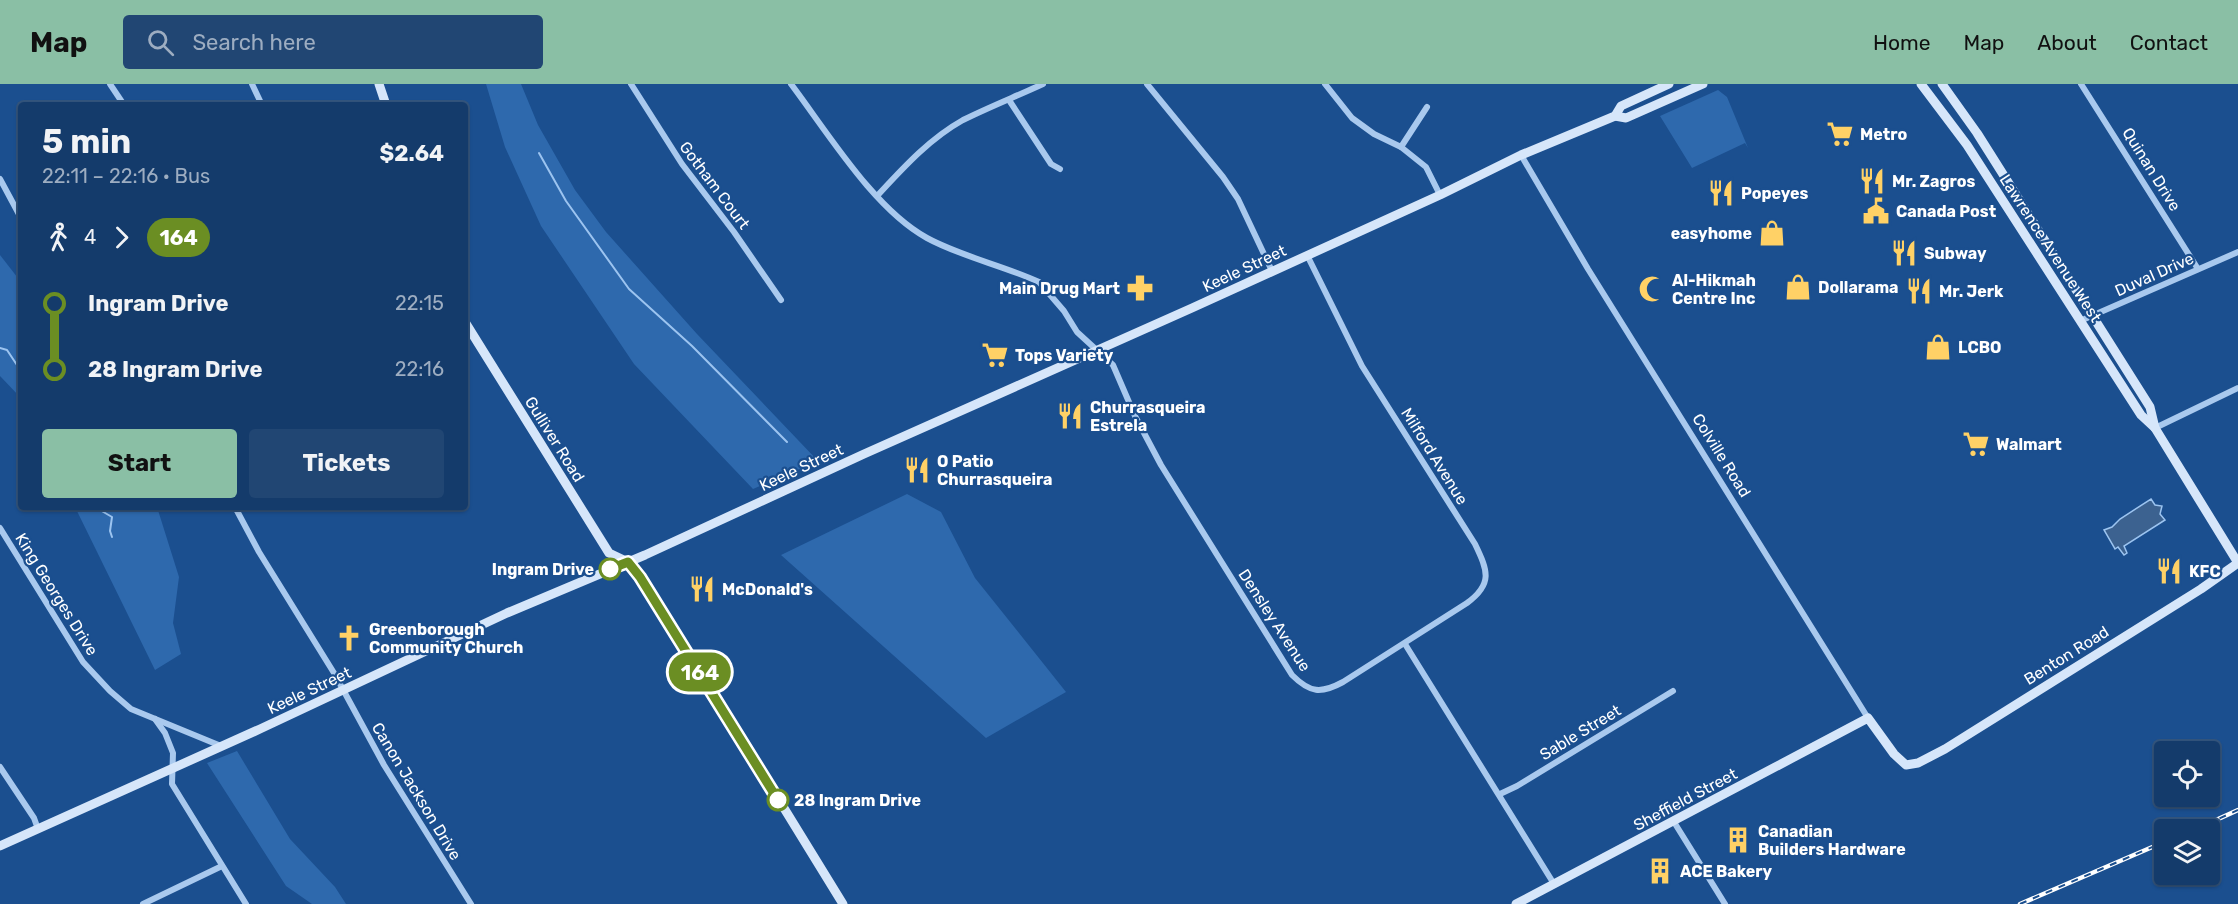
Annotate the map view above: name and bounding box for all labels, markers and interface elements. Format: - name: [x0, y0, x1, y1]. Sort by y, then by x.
- search box: [123, 15, 543, 69]
- text: Map: [30, 26, 87, 59]
- icon: search: [144, 26, 177, 59]
- text: Search here: [192, 29, 316, 56]
- text: Home: [1873, 30, 1930, 55]
- text: Map: [1963, 30, 2004, 55]
- text: About: [2037, 30, 2097, 55]
- text: Contact: [2130, 30, 2208, 55]
- supermarket icon: Metro: [1825, 119, 1855, 149]
- text: 5 min: [42, 122, 131, 161]
- street label: Quinan Drive: [2118, 124, 2185, 215]
- place label: Metro: [1860, 125, 1907, 144]
- street label: Gotham Court: [675, 138, 754, 233]
- text: $2.64: [380, 140, 444, 167]
- text: 22:11 – 22:16 · Bus: [42, 164, 210, 188]
- restaurant icon: Mr. Zagros: [1857, 166, 1887, 196]
- street label: Lawrence Avenue West: [1996, 171, 2105, 326]
- place label: Mr. Zagros: [1892, 172, 1976, 191]
- restaurant icon: Popeyes: [1706, 178, 1736, 208]
- place label: Popeyes: [1741, 184, 1808, 203]
- public building icon: Canada Post: [1861, 196, 1891, 226]
- place label: Canada Post: [1896, 202, 1997, 221]
- shop icon: easyhome: [1757, 218, 1787, 248]
- icon: walk: [42, 221, 75, 254]
- icon: forward: [105, 221, 138, 254]
- place label: easyhome: [1671, 224, 1752, 243]
- text: 4: [84, 225, 96, 249]
- text: 164: [159, 225, 198, 250]
- restaurant icon: Subway: [1889, 238, 1919, 268]
- street label: Keele Street: [1199, 241, 1289, 296]
- place label: Subway: [1924, 244, 1987, 263]
- street label: Duval Drive: [2112, 249, 2197, 300]
- place label: Al-Hikmah Centre Inc: [1672, 271, 1756, 308]
- shop icon: Dollarama: [1783, 272, 1813, 302]
- pharmacy icon: Main Drug Mart: [1125, 273, 1155, 303]
- mosque icon: Al-Hikmah Centre Inc: [1637, 274, 1667, 304]
- restaurant icon: Mr. Jerk: [1904, 276, 1934, 306]
- place label: Dollarama: [1818, 278, 1899, 297]
- place label: Main Drug Mart: [999, 279, 1121, 298]
- place label: Mr. Jerk: [1939, 282, 2004, 301]
- text: Ingram Drive: [88, 290, 229, 317]
- text: 22:15: [395, 291, 444, 315]
- shop icon: LCBO: [1923, 332, 1953, 362]
- place label: LCBO: [1958, 338, 2001, 357]
- supermarket icon: Tops Variety: [980, 340, 1010, 370]
- place label: Tops Variety: [1015, 346, 1114, 365]
- text: 28 Ingram Drive: [88, 356, 262, 383]
- text: 22:16: [395, 357, 444, 381]
- street label: Gulliver Road: [521, 393, 588, 486]
- place label: Churrasqueira Estrela: [1090, 398, 1206, 435]
- restaurant icon: Churrasqueira Estrela: [1055, 401, 1085, 431]
- street label: Milford Avenue: [1397, 404, 1472, 508]
- street label: Colville Road: [1688, 410, 1755, 501]
- button: Start: [42, 429, 237, 498]
- button: Tickets: [249, 429, 444, 498]
- supermarket icon: Walmart: [1961, 429, 1991, 459]
- place label: Walmart: [1996, 435, 2062, 454]
- street label: Keele Street: [756, 440, 846, 495]
- place label: O Patio Churrasqueira: [937, 452, 1053, 489]
- restaurant icon: O Patio Churrasqueira: [902, 455, 932, 485]
- street label: King Georges Drive: [11, 530, 102, 659]
- restaurant icon: KFC: [2154, 556, 2184, 586]
- marker: Ingram Drive: [599, 558, 621, 580]
- place label: Ingram Drive: [492, 560, 594, 579]
- place label: KFC: [2189, 562, 2221, 581]
- street label: Densley Avenue: [1234, 565, 1315, 675]
- restaurant icon: McDonald's: [687, 574, 717, 604]
- place label: McDonald's: [722, 580, 813, 599]
- place label: Greenborough Community Church: [369, 620, 523, 657]
- street label: Benton Road: [2020, 622, 2112, 689]
- church icon: Greenborough Community Church: [334, 623, 364, 653]
- line badge: 164: [666, 652, 734, 692]
- text: 164: [681, 660, 719, 685]
- street label: Keele Street: [264, 663, 354, 718]
- street label: Sable Street: [1536, 701, 1624, 764]
- street label: Canon Jackson Drive: [368, 719, 465, 864]
- map controls: [2154, 741, 2220, 885]
- button: locate: [2154, 741, 2220, 807]
- street label: Sheffield Street: [1630, 764, 1740, 835]
- marker: 28 Ingram Drive: [767, 789, 789, 811]
- place label: 28 Ingram Drive: [794, 791, 921, 810]
- button: layers: [2154, 819, 2220, 885]
- place label: Canadian Builders Hardware: [1758, 822, 1906, 859]
- building icon: Canadian Builders Hardware: [1723, 825, 1753, 855]
- building icon: ACE Bakery: [1645, 856, 1675, 886]
- place label: ACE Bakery: [1680, 862, 1773, 881]

